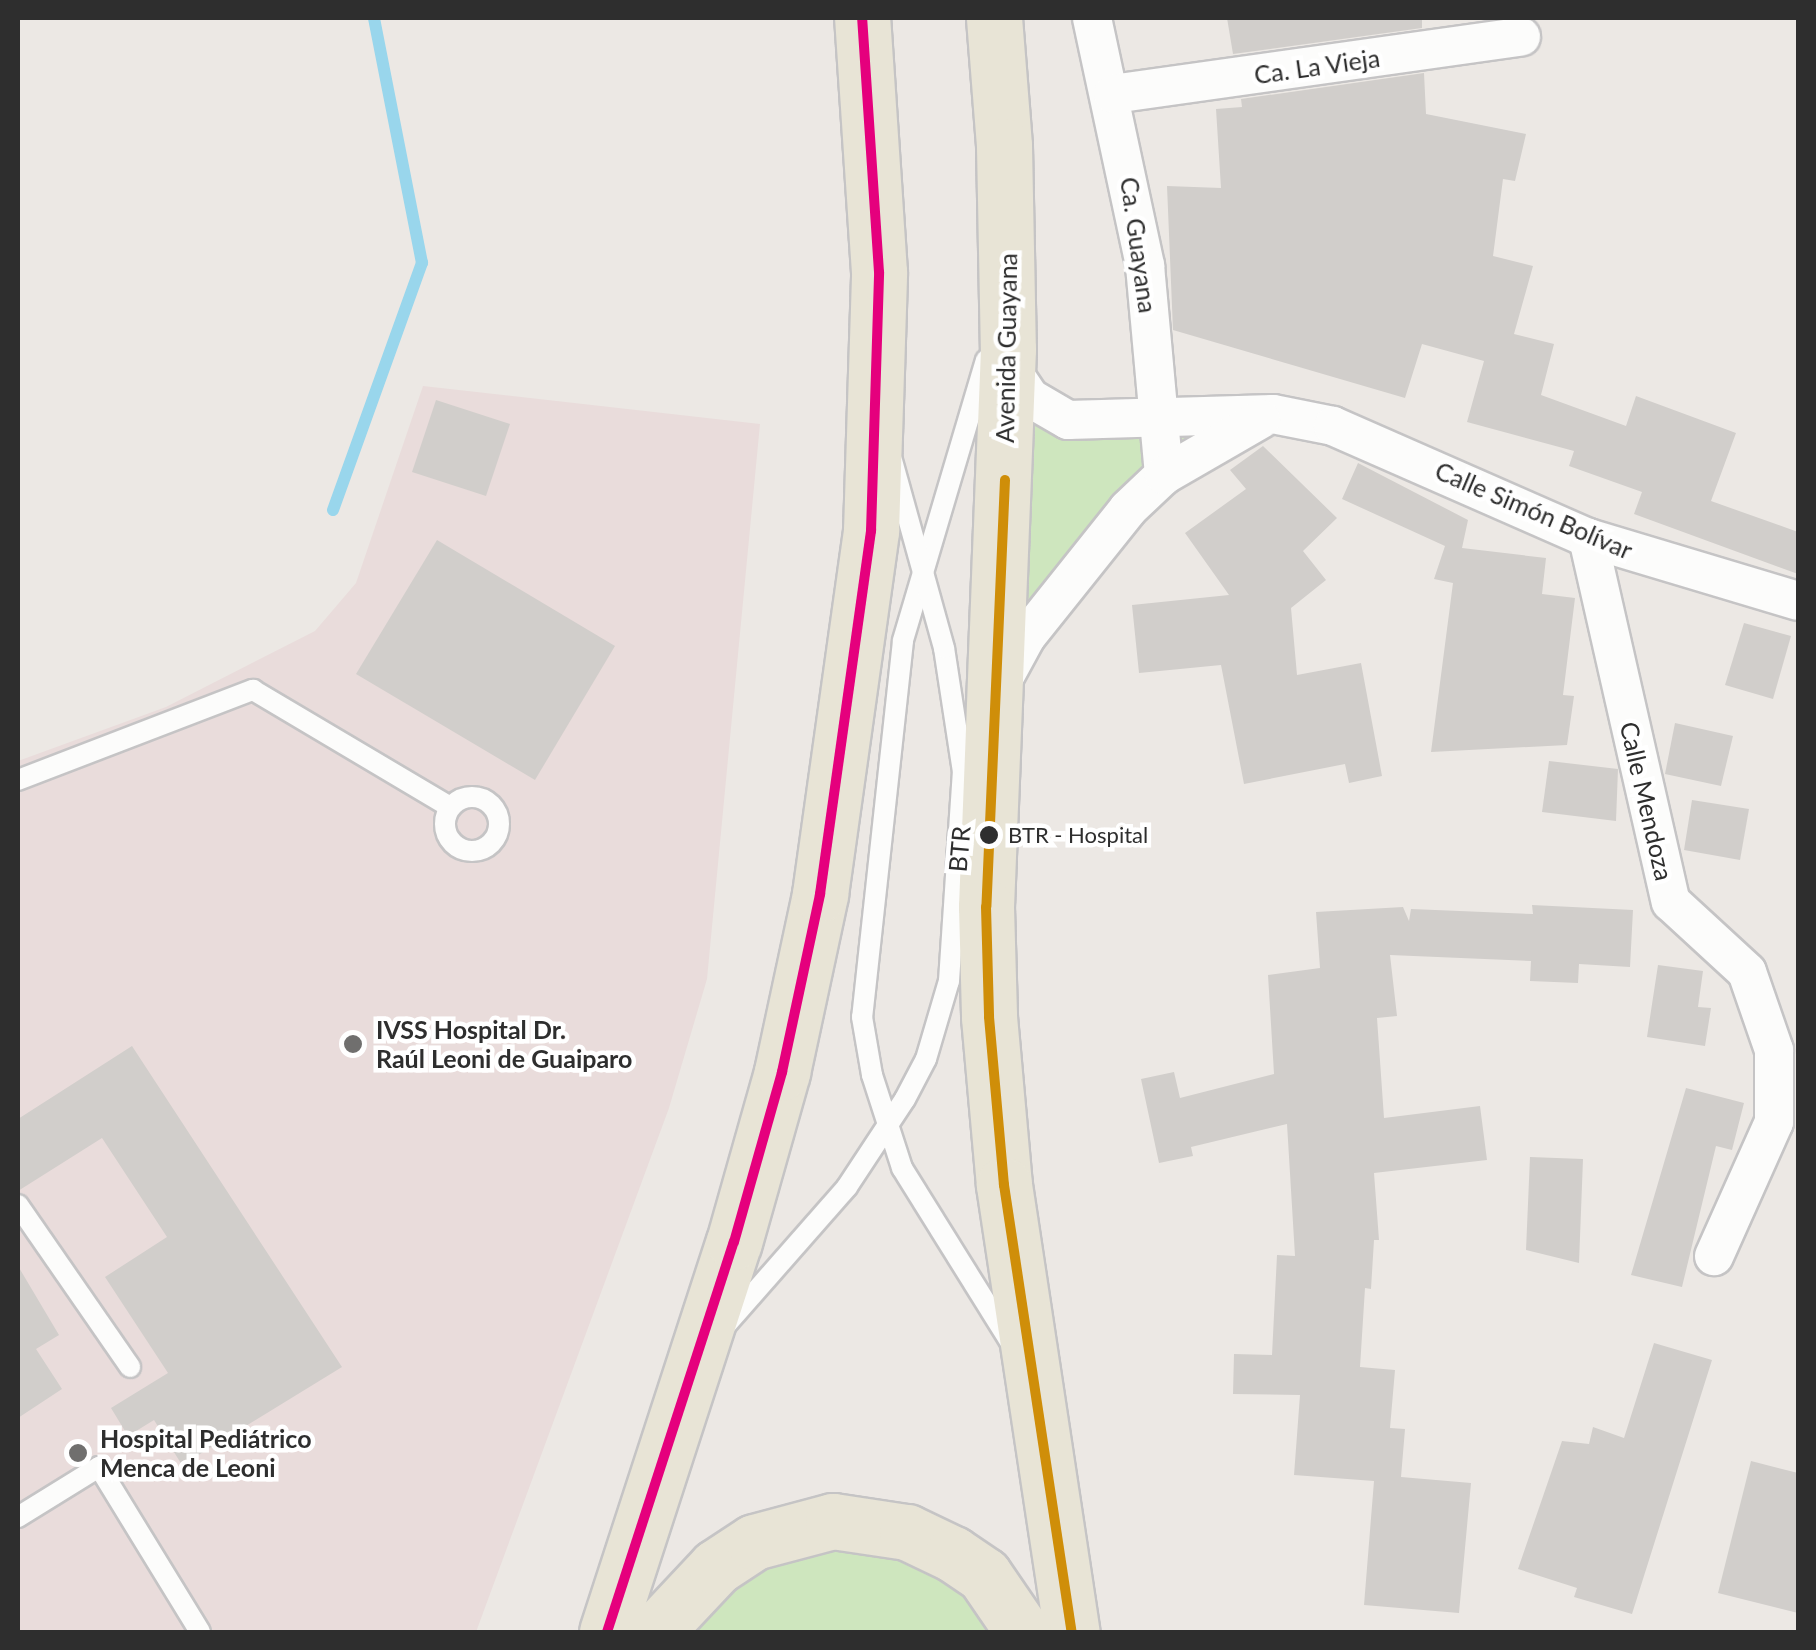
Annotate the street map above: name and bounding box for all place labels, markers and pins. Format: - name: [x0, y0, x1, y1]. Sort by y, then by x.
- place label: BTR - Hospital: [1008, 822, 1148, 848]
- marker: BTR - Hospital: [979, 825, 999, 845]
- place label: IVSS Hospital Dr. Raúl Leoni de Guaiparo: [376, 1015, 632, 1074]
- marker: IVSS Hospital Dr. Raúl Leoni de Guaiparo: [340, 1031, 366, 1057]
- place label: Hospital Pediátrico Menca de Leoni: [100, 1424, 311, 1483]
- marker: Hospital Pediátrico Menca de Leoni: [65, 1440, 91, 1466]

